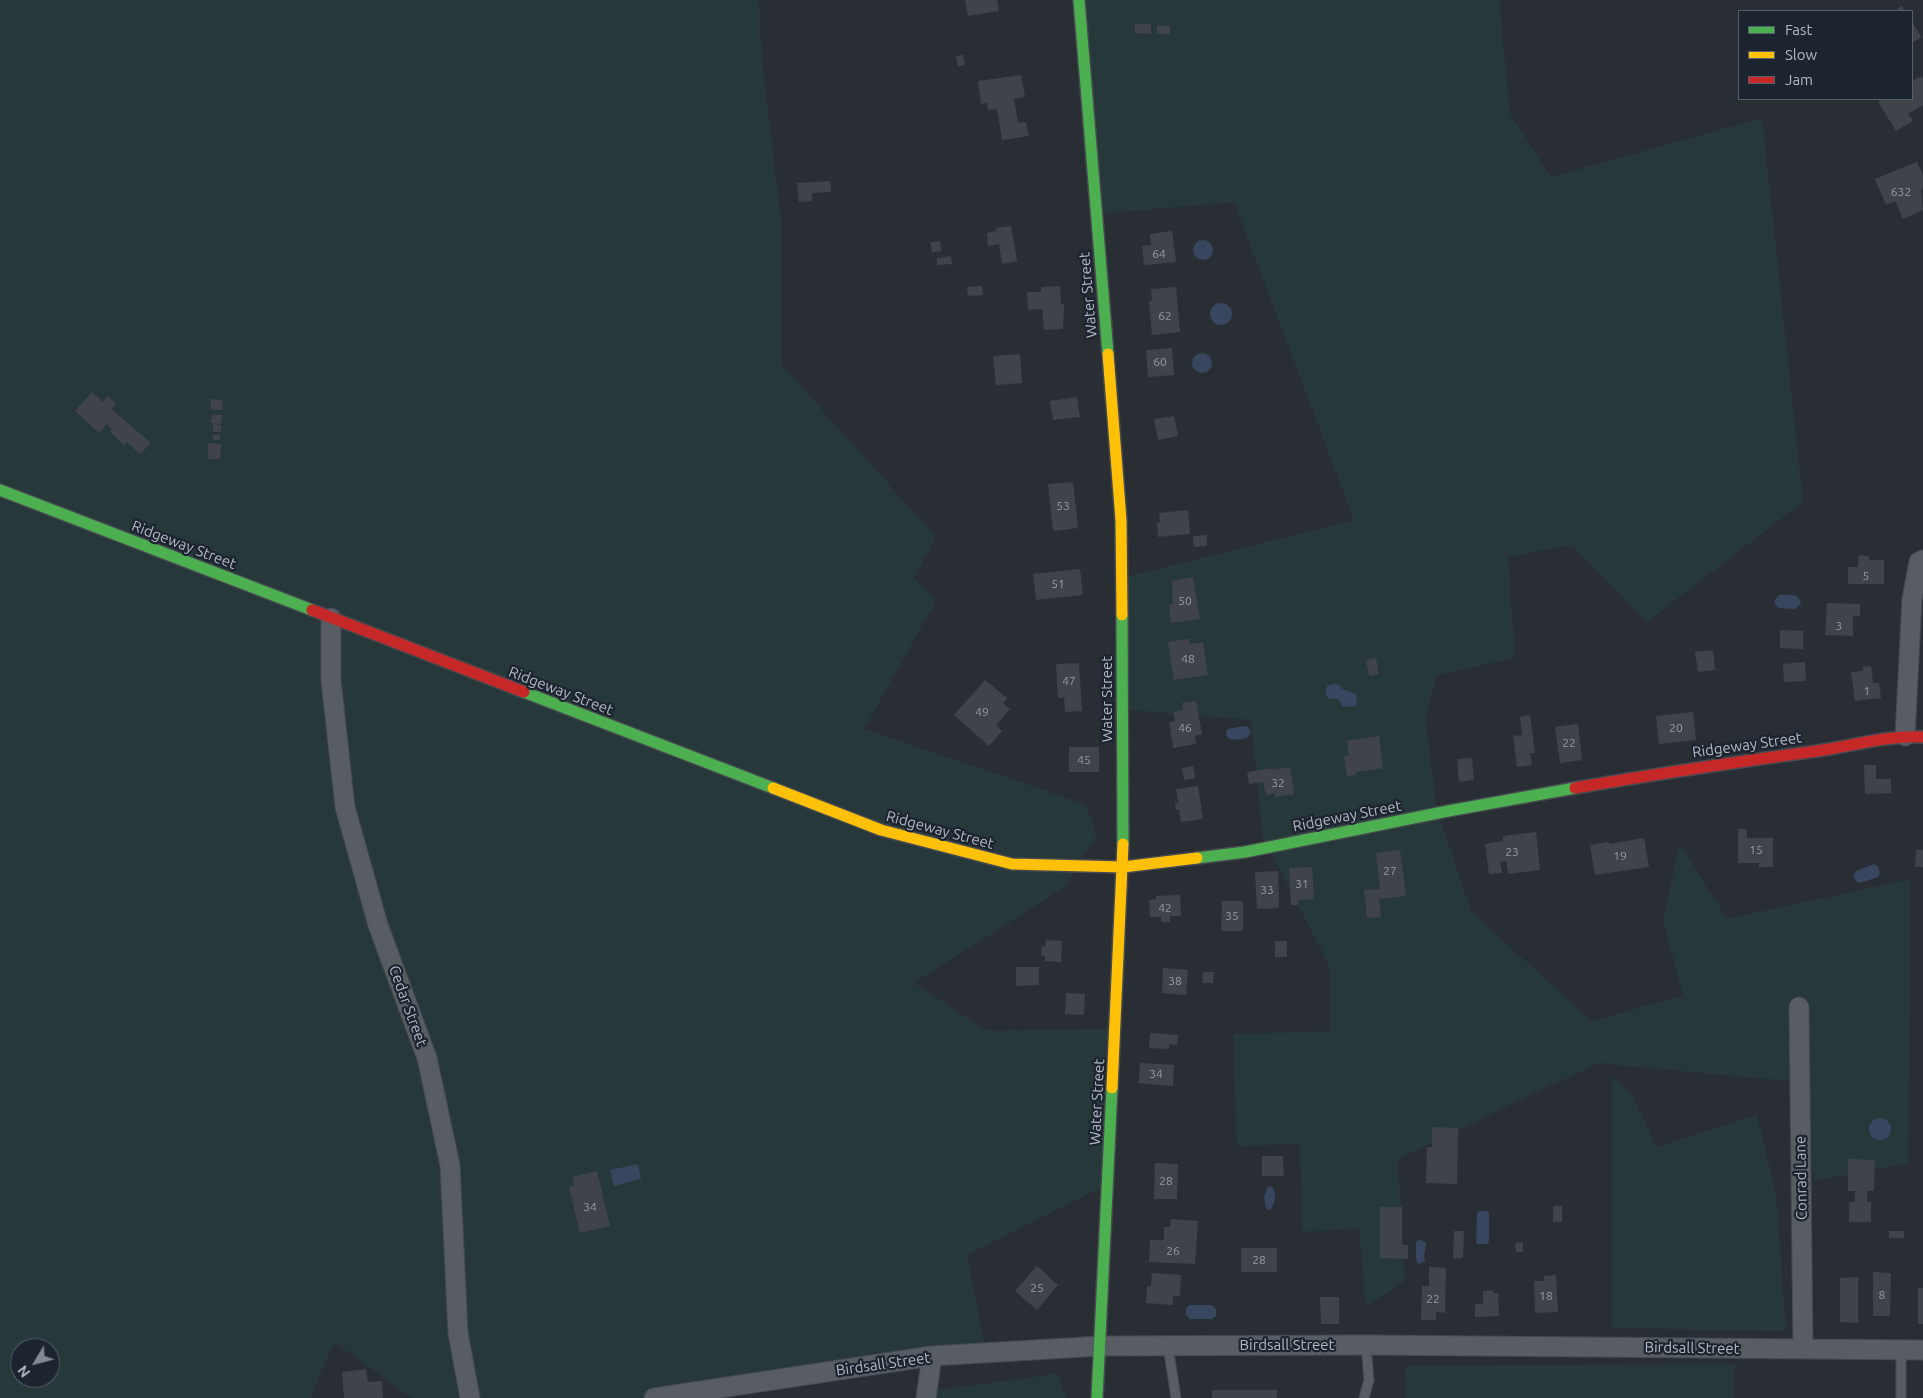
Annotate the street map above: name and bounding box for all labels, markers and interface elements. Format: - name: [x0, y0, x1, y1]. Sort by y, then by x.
- legend: [1738, 10, 1913, 100]
- text: Fast: [1785, 21, 1812, 38]
- text: Slow: [1785, 46, 1817, 63]
- text: Jam: [1785, 71, 1813, 88]
- house number: 632: [1891, 185, 1911, 199]
- house number: 64: [1152, 247, 1166, 261]
- street label: Water Street: [1075, 251, 1101, 339]
- house number: 62: [1158, 309, 1172, 323]
- house number: 60: [1153, 355, 1167, 369]
- house number: 53: [1056, 499, 1070, 513]
- street label: Ridgeway Street: [129, 517, 239, 573]
- house number: 5: [1863, 569, 1869, 583]
- house number: 51: [1051, 577, 1065, 591]
- house number: 50: [1178, 594, 1192, 608]
- house number: 3: [1836, 619, 1842, 633]
- house number: 48: [1181, 652, 1195, 666]
- street label: Water Street: [1098, 656, 1116, 742]
- street label: Ridgeway Street: [506, 663, 616, 719]
- house number: 47: [1062, 674, 1076, 688]
- house number: 1: [1864, 684, 1870, 698]
- house number: 49: [975, 705, 989, 719]
- house number: 46: [1178, 721, 1192, 735]
- house number: 20: [1669, 721, 1683, 735]
- street label: Ridgeway Street: [1691, 728, 1803, 762]
- house number: 22: [1562, 736, 1576, 750]
- house number: 45: [1077, 753, 1091, 767]
- house number: 32: [1271, 776, 1285, 790]
- street label: Ridgeway Street: [1291, 797, 1403, 835]
- street label: Ridgeway Street: [884, 807, 996, 853]
- house number: 15: [1749, 843, 1763, 857]
- house number: 23: [1505, 845, 1519, 859]
- house number: 19: [1613, 849, 1627, 863]
- house number: 27: [1383, 864, 1397, 878]
- house number: 31: [1295, 877, 1309, 891]
- house number: 33: [1260, 883, 1274, 897]
- house number: 42: [1158, 901, 1172, 915]
- house number: 35: [1225, 909, 1239, 923]
- street label: Cedar Street: [385, 963, 431, 1049]
- house number: 38: [1168, 974, 1182, 988]
- street label: Water Street: [1086, 1058, 1108, 1146]
- house number: 34: [1149, 1067, 1163, 1081]
- street label: Conrad Lane: [1791, 1136, 1811, 1220]
- house number: 28: [1159, 1174, 1173, 1188]
- house number: 34: [583, 1200, 597, 1214]
- house number: 26: [1166, 1244, 1180, 1258]
- house number: 28: [1252, 1253, 1266, 1267]
- house number: 25: [1030, 1281, 1044, 1295]
- house number: 8: [1879, 1288, 1885, 1302]
- house number: 18: [1539, 1289, 1553, 1303]
- house number: 22: [1426, 1292, 1440, 1306]
- street label: Birdsall Street: [1239, 1336, 1335, 1354]
- north arrow: [10, 1338, 60, 1388]
- street label: Birdsall Street: [1644, 1338, 1740, 1358]
- street label: Birdsall Street: [835, 1348, 931, 1380]
- text: N: [14, 1362, 33, 1380]

